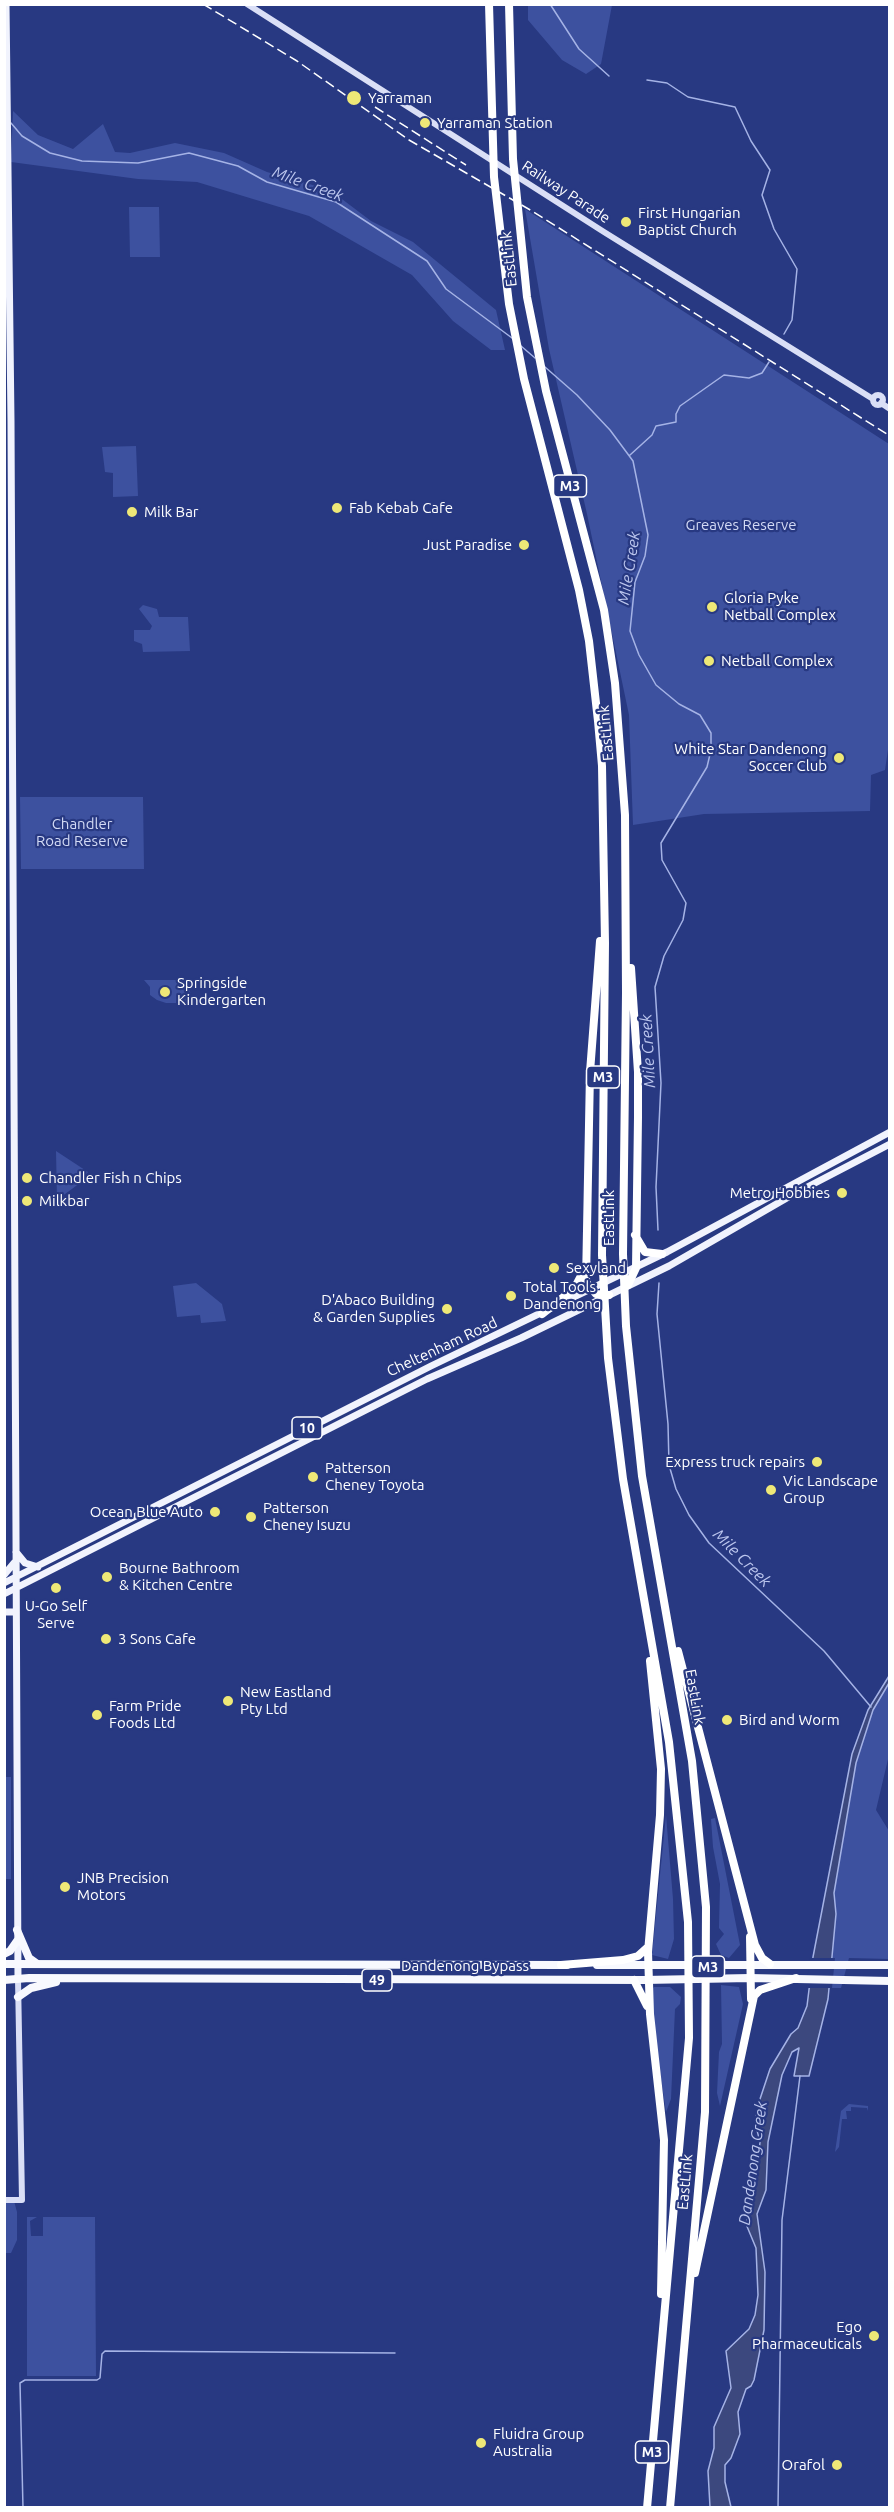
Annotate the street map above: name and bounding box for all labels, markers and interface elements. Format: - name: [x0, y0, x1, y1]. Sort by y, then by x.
- marker: Yarraman: [345, 89, 363, 107]
- place label: Yarraman: [368, 89, 432, 107]
- place label: Yarraman Station: [437, 114, 553, 132]
- marker: Yarraman Station: [418, 116, 432, 130]
- street label: Railway Parade: [519, 157, 613, 227]
- water label: Mile Creek: [270, 162, 346, 206]
- place label: First Hungarian Baptist Church: [638, 204, 741, 239]
- marker: First Hungarian Baptist Church: [619, 215, 633, 229]
- street label: EastLink: [497, 230, 521, 288]
- road number: M3: [554, 475, 586, 497]
- place label: Fab Kebab Cafe: [349, 499, 453, 517]
- marker: Fab Kebab Cafe: [330, 501, 344, 515]
- place label: Milk Bar: [144, 503, 199, 521]
- marker: Milk Bar: [125, 505, 139, 519]
- park label: Greaves Reserve: [685, 516, 797, 534]
- water label: Mile Creek: [614, 530, 644, 606]
- place label: Just Paradise: [423, 536, 512, 554]
- marker: Just Paradise: [517, 538, 531, 552]
- place label: Gloria Pyke Netball Complex: [724, 589, 836, 624]
- marker: Gloria Pyke Netball Complex: [705, 600, 719, 614]
- place label: Netball Complex: [721, 652, 833, 670]
- marker: Netball Complex: [702, 654, 716, 668]
- street label: EastLink: [595, 704, 617, 762]
- place label: White Star Dandenong Soccer Club: [674, 740, 827, 775]
- marker: White Star Dandenong Soccer Club: [832, 751, 846, 765]
- park label: Chandler Road Reserve: [36, 815, 128, 850]
- place label: Springside Kindergarten: [177, 974, 266, 1009]
- marker: Springside Kindergarten: [158, 985, 172, 999]
- water label: Mile Creek: [636, 1013, 660, 1089]
- road number: M3: [586, 1066, 620, 1088]
- place label: Chandler Fish n Chips: [39, 1169, 182, 1187]
- marker: Chandler Fish n Chips: [20, 1171, 34, 1185]
- place label: Metro Hobbies: [730, 1184, 830, 1202]
- marker: Metro Hobbies: [835, 1186, 849, 1200]
- street label: EastLink: [600, 1190, 618, 1246]
- place label: Milkbar: [39, 1192, 89, 1210]
- marker: Milkbar: [20, 1194, 34, 1208]
- place label: Sexyland: [566, 1259, 626, 1277]
- marker: Sexyland: [547, 1261, 561, 1275]
- place label: Total Tools Dandenong: [523, 1278, 601, 1313]
- marker: Total Tools Dandenong: [504, 1289, 518, 1303]
- place label: D'Abaco Building & Garden Supplies: [313, 1291, 435, 1326]
- marker: D'Abaco Building & Garden Supplies: [440, 1302, 454, 1316]
- street label: Cheltenham Road: [384, 1314, 500, 1380]
- road number: 10: [292, 1417, 322, 1439]
- place label: Express truck repairs: [665, 1453, 805, 1471]
- marker: Express truck repairs: [810, 1455, 824, 1469]
- place label: Patterson Cheney Toyota: [325, 1459, 424, 1494]
- marker: Patterson Cheney Toyota: [306, 1470, 320, 1484]
- place label: Vic Landscape Group: [783, 1472, 878, 1507]
- marker: Vic Landscape Group: [764, 1483, 778, 1497]
- place label: Patterson Cheney Isuzu: [263, 1499, 351, 1534]
- place label: Ocean Blue Auto: [90, 1503, 203, 1521]
- marker: Ocean Blue Auto: [208, 1505, 222, 1519]
- marker: Patterson Cheney Isuzu: [244, 1510, 258, 1524]
- water label: Mile Creek: [709, 1525, 775, 1591]
- place label: Bourne Bathroom & Kitchen Centre: [119, 1559, 240, 1594]
- marker: Bourne Bathroom & Kitchen Centre: [100, 1570, 114, 1584]
- marker: U-Go Self Serve: [49, 1581, 63, 1595]
- place label: U-Go Self Serve: [25, 1597, 87, 1632]
- place label: 3 Sons Cafe: [118, 1630, 196, 1648]
- marker: 3 Sons Cafe: [99, 1632, 113, 1646]
- street label: EastLink: [681, 1668, 709, 1726]
- place label: New Eastland Pty Ltd: [240, 1683, 332, 1718]
- marker: New Eastland Pty Ltd: [221, 1694, 235, 1708]
- place label: Farm Pride Foods Ltd: [109, 1697, 181, 1732]
- marker: Farm Pride Foods Ltd: [90, 1708, 104, 1722]
- place label: Bird and Worm: [739, 1711, 840, 1729]
- marker: Bird and Worm: [720, 1713, 734, 1727]
- place label: JNB Precision Motors: [77, 1869, 169, 1904]
- marker: JNB Precision Motors: [58, 1880, 72, 1894]
- road number: M3: [692, 1956, 724, 1978]
- street label: Dandenong Bypass: [401, 1957, 529, 1975]
- road number: 49: [362, 1969, 392, 1991]
- water label: Dandenong Creek: [735, 2100, 771, 2226]
- street label: EastLink: [674, 2153, 696, 2211]
- place label: Ego Pharmaceuticals: [752, 2318, 862, 2353]
- marker: Ego Pharmaceuticals: [867, 2329, 881, 2343]
- place label: Fluidra Group Australia: [493, 2425, 584, 2460]
- marker: Fluidra Group Australia: [474, 2436, 488, 2450]
- road number: M3: [636, 2441, 668, 2463]
- place label: Orafol: [782, 2456, 825, 2474]
- marker: Orafol: [830, 2458, 844, 2472]

